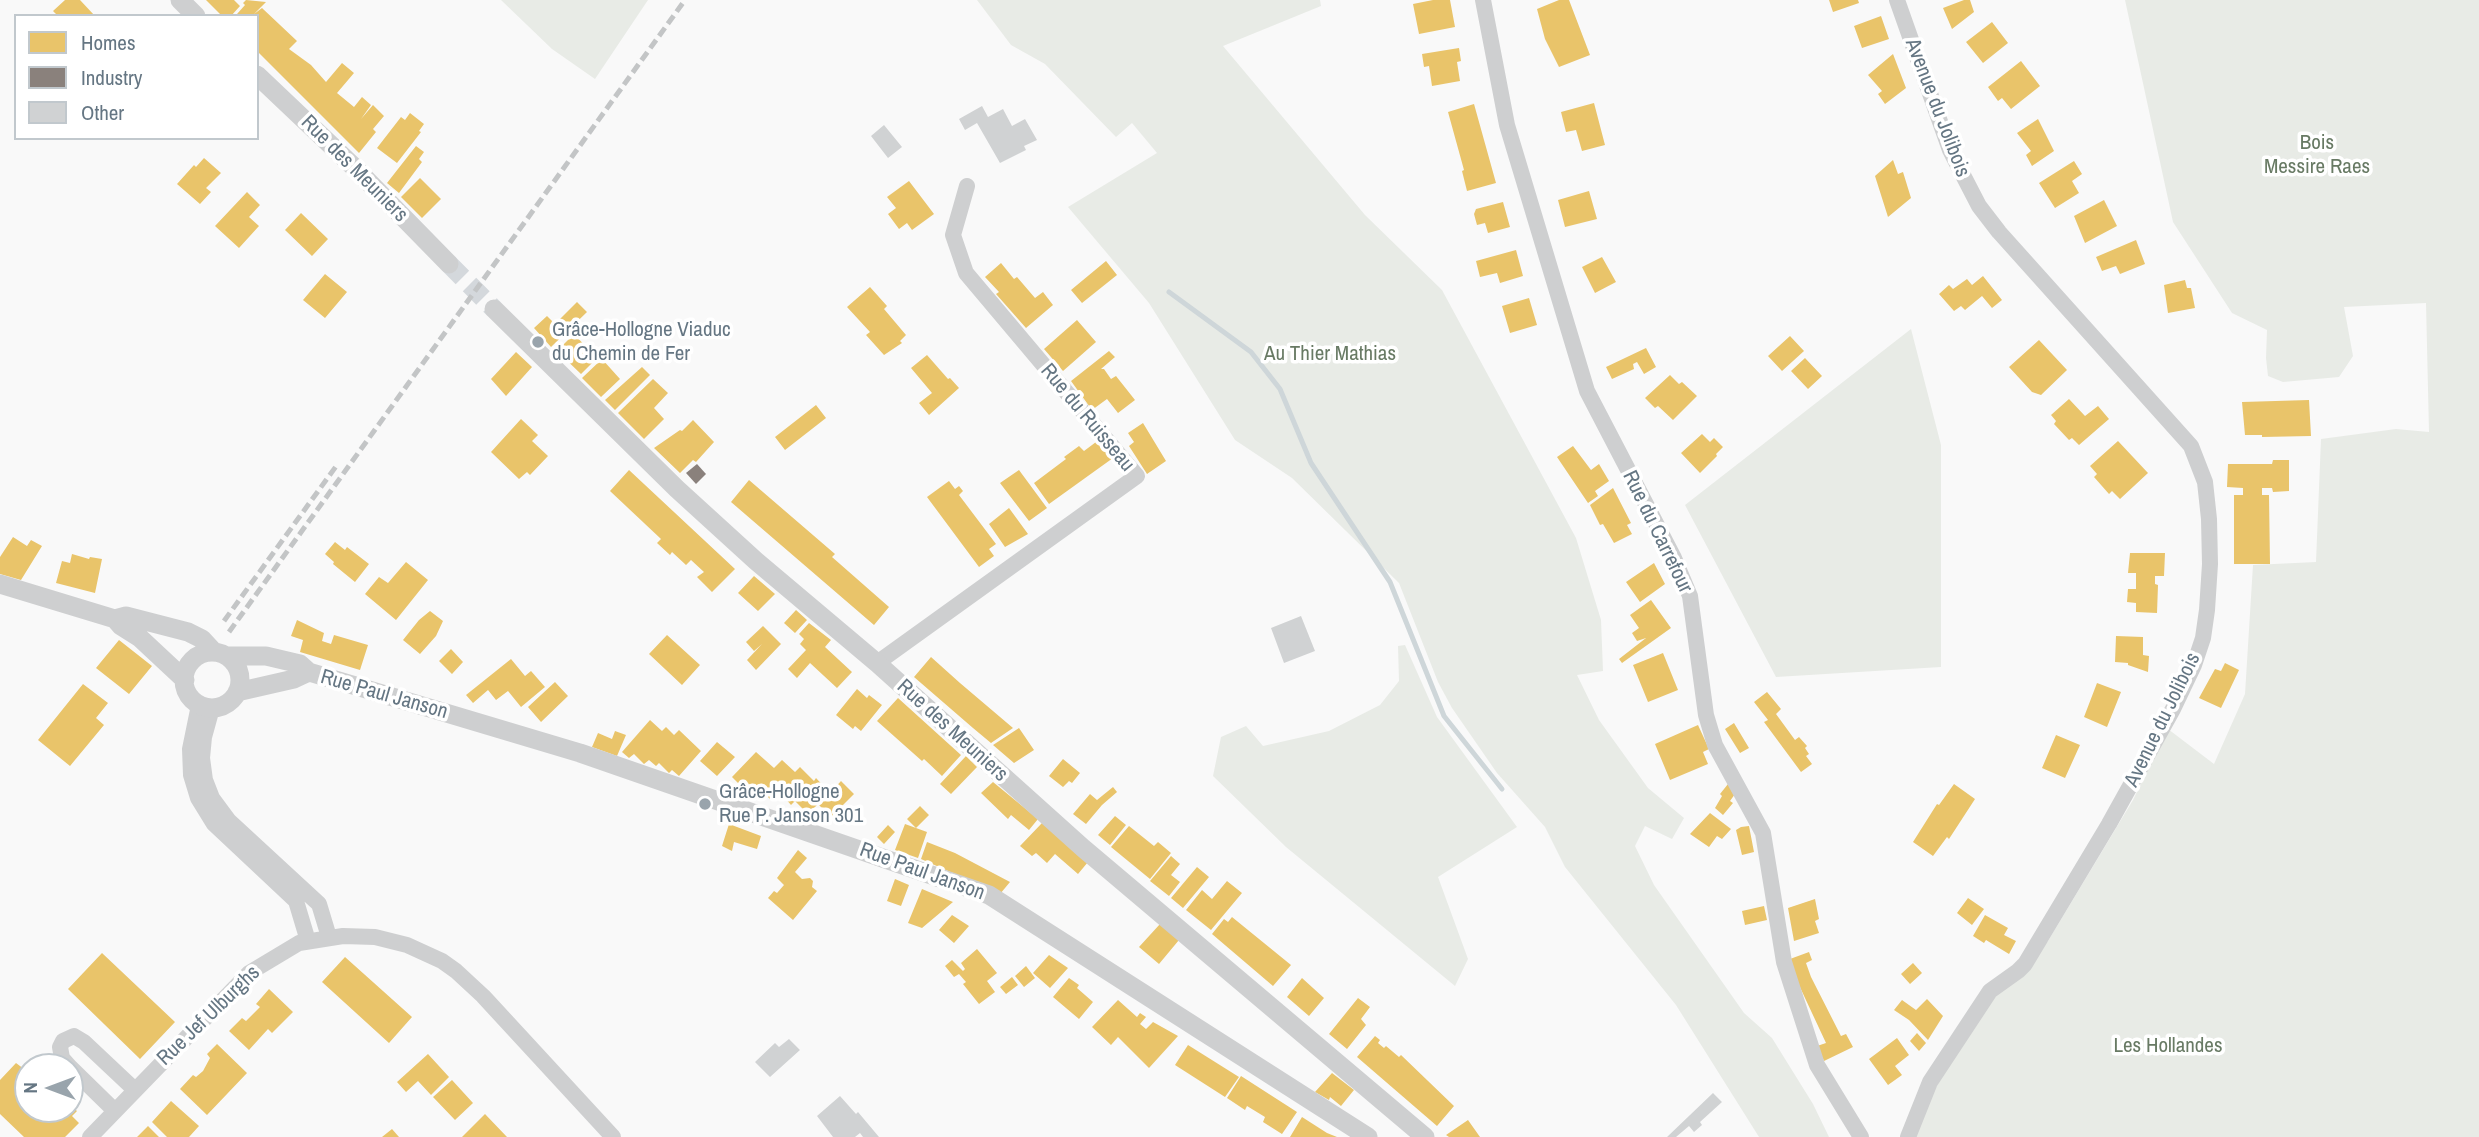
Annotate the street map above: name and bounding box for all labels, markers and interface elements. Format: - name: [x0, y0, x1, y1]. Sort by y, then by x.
- legend: [14, 14, 259, 140]
- text: Homes: [81, 28, 136, 57]
- street label: Avenue du Jolibois: [1899, 35, 1975, 181]
- text: Industry: [81, 63, 142, 92]
- text: Other: [81, 98, 124, 127]
- street label: Rue des Meuniers: [295, 110, 413, 228]
- park label: Bois Messire Raes: [2264, 130, 2370, 180]
- place label: Grâce-Hollogne Viaduc du Chemin de Fer: [552, 317, 731, 367]
- marker: Grâce-Hollogne Viaduc du Chemin de Fer: [530, 334, 546, 350]
- park label: Au Thier Mathias: [1264, 341, 1396, 367]
- street label: Rue du Ruisseau: [1035, 359, 1139, 477]
- street label: Rue du Carrefour: [1617, 467, 1697, 597]
- street label: Avenue du Jolibois: [2120, 649, 2206, 791]
- street label: Rue Paul Janson: [317, 665, 451, 725]
- street label: Rue des Meuniers: [891, 675, 1013, 787]
- place label: Grâce-Hollogne Rue P. Janson 301: [719, 779, 863, 829]
- marker: Grâce-Hollogne Rue P. Janson 301: [697, 796, 713, 812]
- street label: Rue Paul Janson: [856, 838, 988, 906]
- street label: Rue Jef Ulburghs: [152, 961, 266, 1071]
- park label: Les Hollandes: [2113, 1033, 2223, 1059]
- north arrow: [14, 1053, 84, 1123]
- text: N: [17, 1082, 43, 1094]

